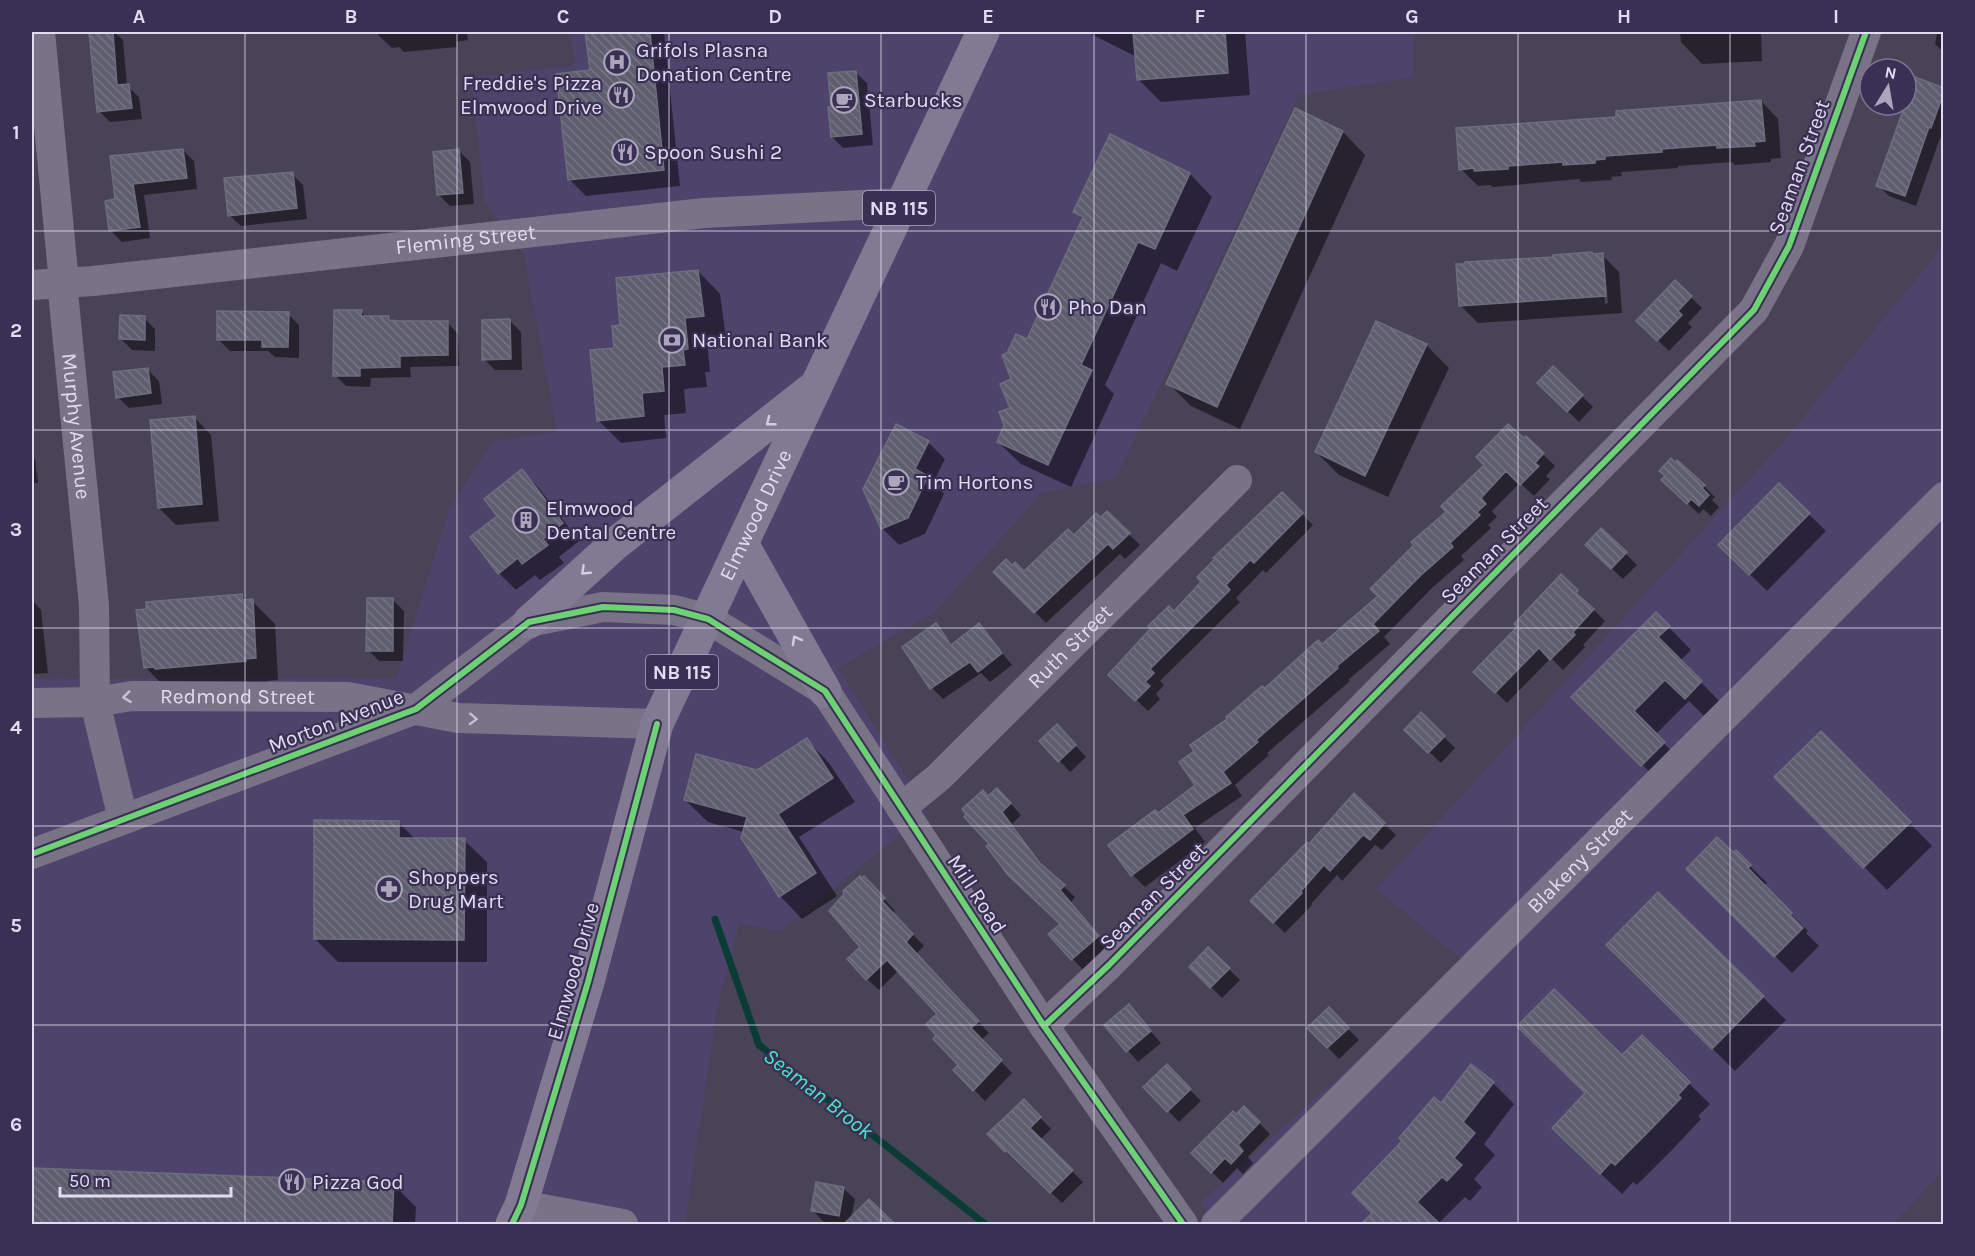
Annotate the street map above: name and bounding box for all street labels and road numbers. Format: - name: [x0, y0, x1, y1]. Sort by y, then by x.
- street label: Seaman Street: [1764, 96, 1835, 238]
- road number: NB 115: [863, 191, 935, 225]
- street label: Fleming Street: [394, 220, 537, 259]
- street label: Murphy Avenue: [57, 352, 95, 500]
- street label: Elmwood Drive: [714, 446, 797, 584]
- street label: Seaman Street: [1435, 491, 1553, 609]
- street label: Ruth Street: [1023, 599, 1117, 693]
- road number: NB 115: [646, 655, 718, 689]
- street label: Redmond Street: [160, 684, 315, 709]
- street label: Morton Avenue: [265, 684, 407, 758]
- street label: Blakeny Street: [1522, 803, 1637, 918]
- street label: Seaman Street: [1094, 837, 1212, 955]
- street label: Mill Road: [943, 850, 1011, 938]
- street label: Elmwood Drive: [542, 899, 604, 1043]

